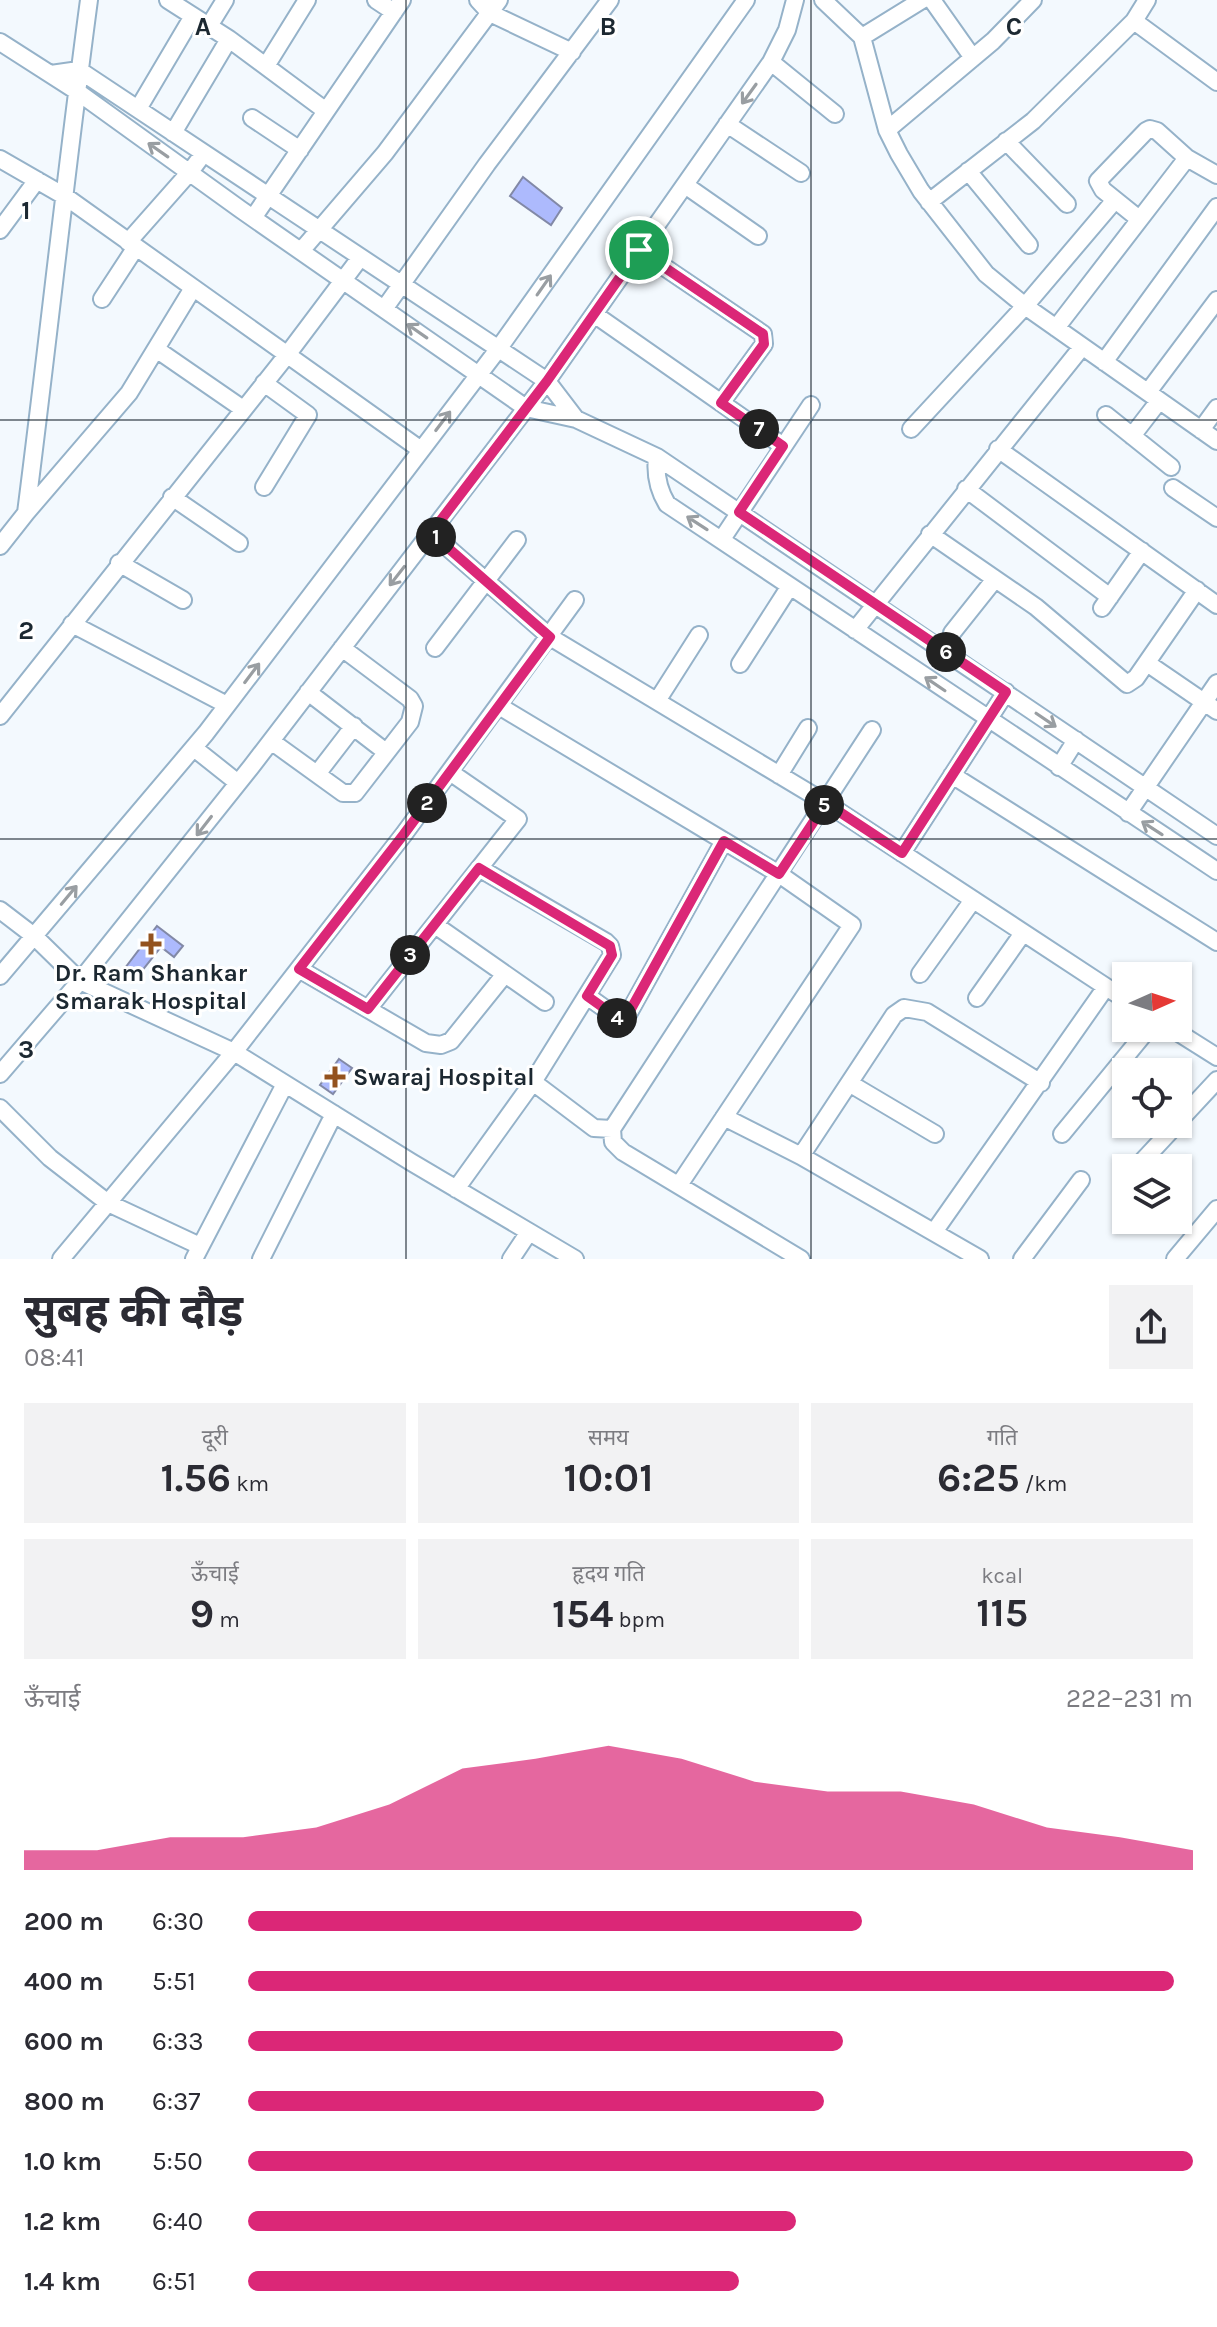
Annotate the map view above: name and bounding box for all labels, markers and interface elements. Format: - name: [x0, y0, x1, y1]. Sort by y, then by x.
- text: A: [195, 11, 211, 42]
- text: B: [600, 11, 616, 42]
- text: C: [1006, 11, 1022, 42]
- one-way arrow: [740, 83, 757, 105]
- one-way arrow: [147, 142, 169, 158]
- text: 1: [21, 195, 31, 226]
- pin: [605, 216, 673, 284]
- icon: arrive: [617, 228, 661, 272]
- one-way arrow: [536, 274, 552, 296]
- one-way arrow: [406, 323, 428, 339]
- pin: 7: [739, 409, 779, 449]
- one-way arrow: [435, 411, 452, 433]
- text: 7: [754, 416, 764, 442]
- one-way arrow: [686, 515, 708, 532]
- pin: 1: [416, 517, 456, 557]
- text: 1: [432, 524, 440, 550]
- one-way arrow: [389, 565, 406, 586]
- text: 2: [18, 615, 34, 646]
- pin: 6: [926, 632, 966, 672]
- text: 6: [939, 639, 953, 665]
- one-way arrow: [243, 663, 260, 684]
- one-way arrow: [925, 676, 947, 693]
- one-way arrow: [1035, 711, 1057, 728]
- pin: 2: [407, 783, 447, 823]
- pin: 5: [804, 785, 844, 825]
- text: 2: [420, 790, 434, 816]
- text: 5: [818, 792, 830, 818]
- one-way arrow: [195, 815, 212, 836]
- one-way arrow: [1141, 820, 1164, 836]
- one-way arrow: [60, 885, 78, 906]
- marker: Dr. Ram Shankar Smarak Hospital: [140, 933, 162, 955]
- pin: 3: [390, 935, 430, 975]
- text: 3: [403, 942, 417, 968]
- place label: Dr. Ram Shankar Smarak Hospital: [55, 959, 248, 1015]
- north arrow: [1112, 962, 1192, 1042]
- map controls: [1112, 962, 1192, 1234]
- pin: 4: [597, 998, 637, 1038]
- text: 4: [610, 1005, 624, 1031]
- text: 3: [18, 1034, 34, 1065]
- button: locate: [1112, 1058, 1192, 1138]
- place label: Swaraj Hospital: [353, 1063, 535, 1091]
- marker: Swaraj Hospital: [324, 1066, 346, 1088]
- button: layers: [1112, 1154, 1192, 1234]
- button: share: [1109, 1285, 1193, 1369]
- text: सुबह की दौड़: [24, 1286, 243, 1337]
- text: 08:41: [24, 1342, 85, 1373]
- text: दूरी: [202, 1425, 228, 1451]
- text: समय: [588, 1425, 629, 1451]
- text: गति: [987, 1425, 1017, 1451]
- text: 1.56: [161, 1454, 231, 1501]
- text: 10:01: [564, 1454, 653, 1501]
- text: 6:25: [937, 1454, 1020, 1501]
- text: km: [231, 1471, 269, 1497]
- text: /km: [1020, 1471, 1067, 1497]
- text: ऊँचाई: [191, 1561, 239, 1587]
- text: हृदय गति: [572, 1561, 645, 1587]
- text: kcal: [981, 1563, 1023, 1589]
- text: 115: [976, 1589, 1028, 1636]
- text: 9: [190, 1590, 214, 1637]
- text: 154: [552, 1590, 613, 1637]
- text: m: [214, 1607, 240, 1633]
- text: bpm: [613, 1607, 665, 1633]
- text: ऊँचाई: [24, 1683, 80, 1714]
- text: 222–231 m: [1066, 1683, 1193, 1714]
- text: 200 m: [24, 1906, 104, 1937]
- text: 6:30: [152, 1906, 204, 1937]
- text: 400 m: [24, 1966, 104, 1997]
- text: 5:51: [152, 1966, 196, 1997]
- text: 600 m: [24, 2026, 104, 2057]
- text: 6:33: [152, 2026, 204, 2057]
- text: 800 m: [24, 2086, 105, 2117]
- text: 6:37: [152, 2086, 200, 2117]
- text: 1.0 km: [24, 2146, 102, 2177]
- text: 5:50: [152, 2146, 203, 2177]
- text: 1.2 km: [24, 2206, 101, 2237]
- text: 6:40: [152, 2206, 203, 2237]
- text: 1.4 km: [24, 2266, 101, 2297]
- text: 6:51: [152, 2266, 196, 2297]

